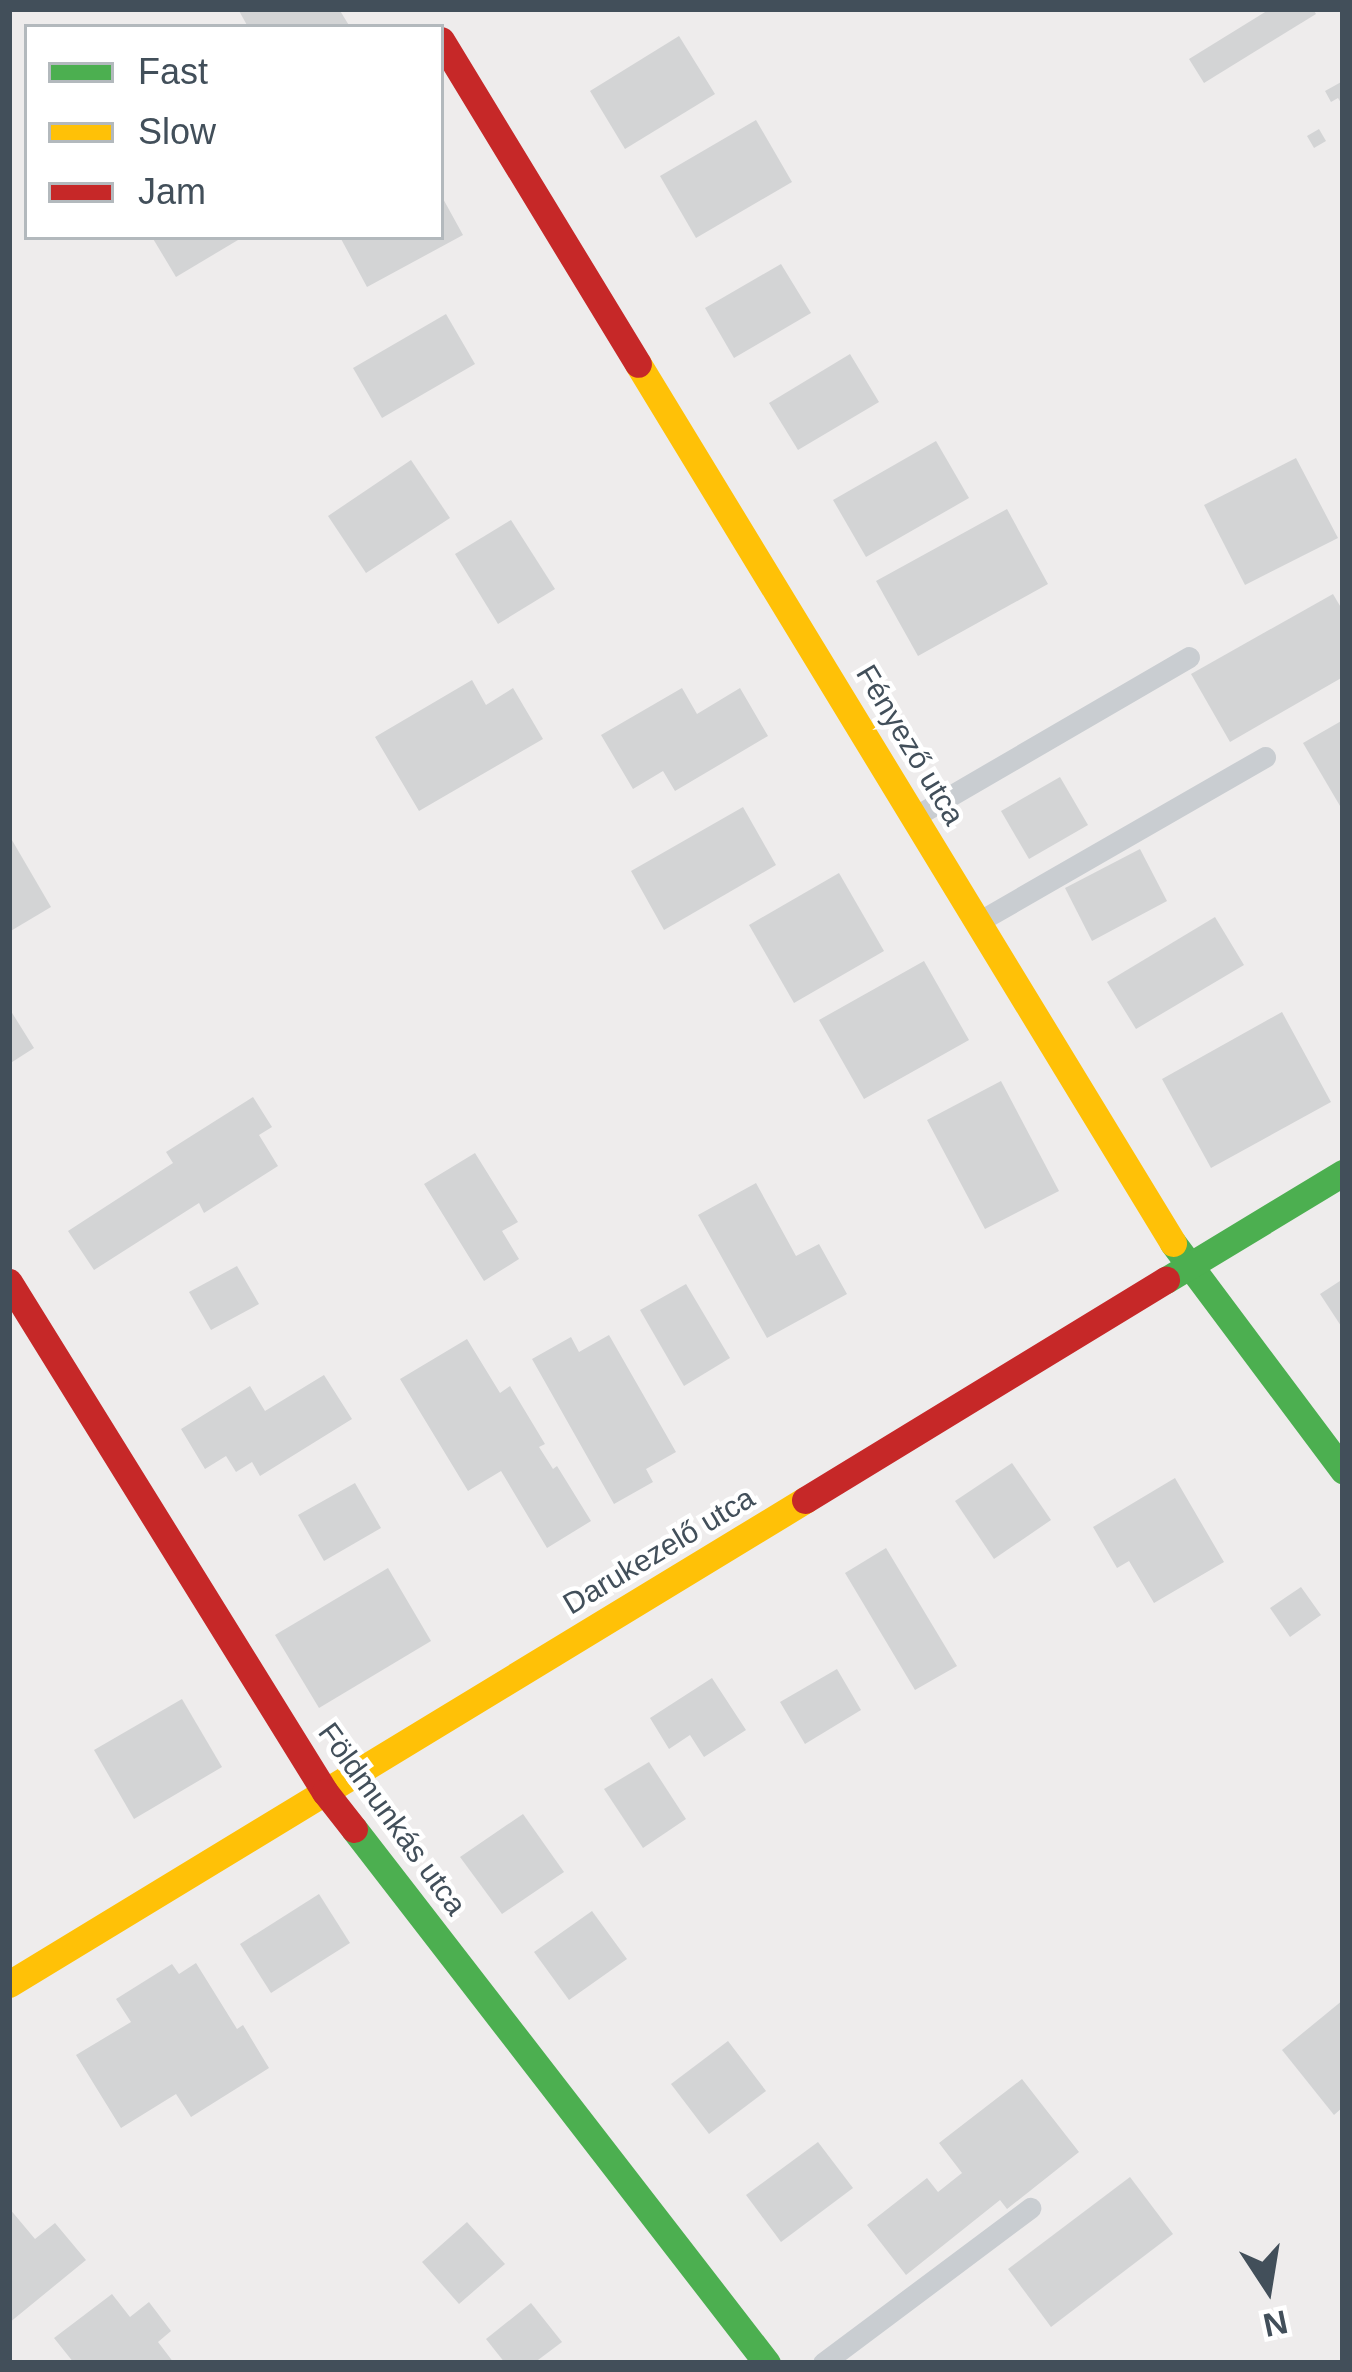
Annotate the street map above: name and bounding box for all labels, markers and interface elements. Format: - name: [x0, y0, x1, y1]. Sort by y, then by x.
- legend: [24, 24, 444, 240]
- text: Fast: [138, 51, 208, 92]
- text: Slow: [138, 111, 216, 152]
- text: Jam: [138, 171, 206, 212]
- street label: Fényező utca: [848, 659, 972, 831]
- street label: Darukezelő utca: [557, 1480, 761, 1622]
- street label: Földmunkás utca: [310, 1716, 474, 1922]
- north arrow: [1208, 2228, 1328, 2348]
- text: N: [1260, 2303, 1291, 2344]

